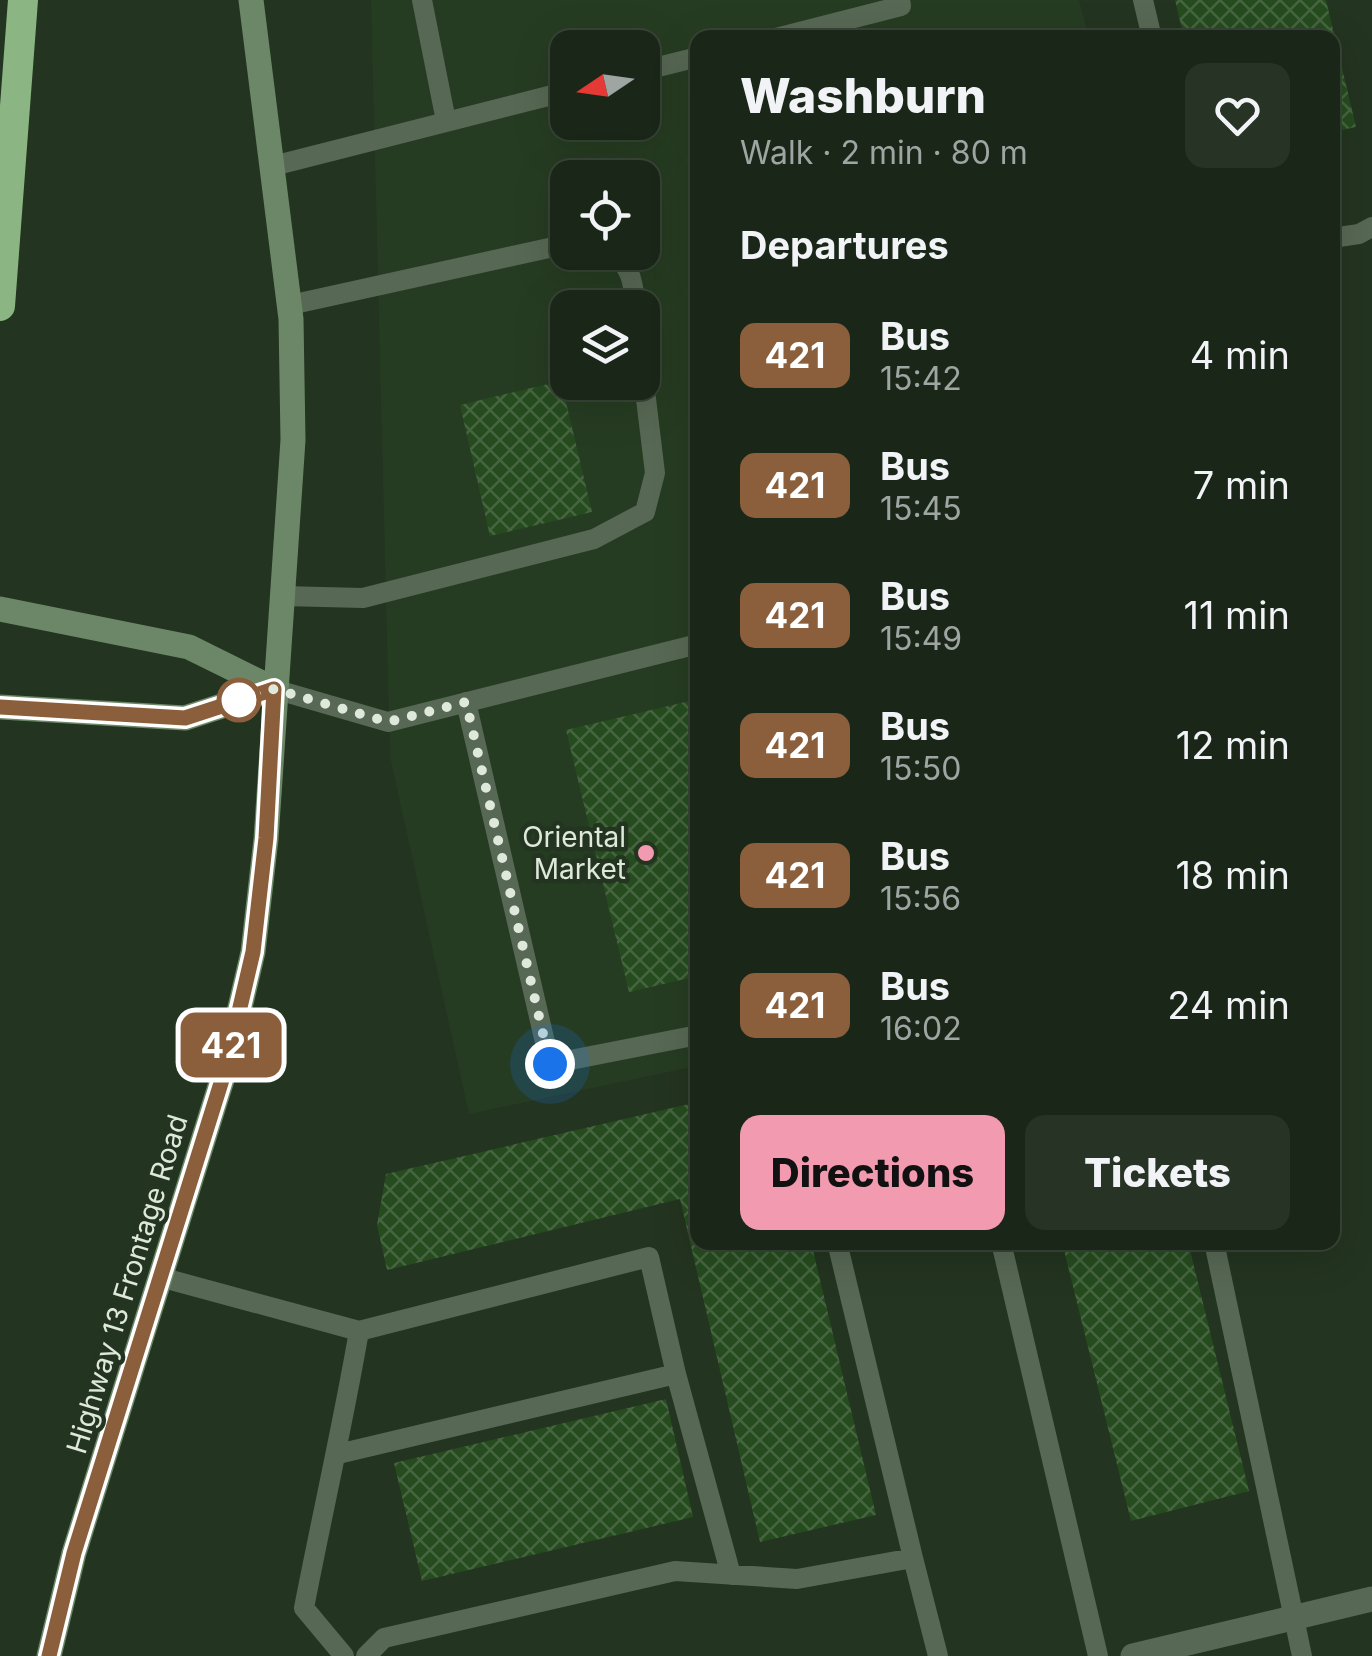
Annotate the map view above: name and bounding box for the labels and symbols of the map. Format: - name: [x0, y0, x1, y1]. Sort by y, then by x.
- north arrow: [550, 30, 660, 140]
- unlabelled marker: [218, 679, 260, 721]
- place label: Oriental Market: [522, 820, 626, 886]
- marker: Oriental Market: [635, 842, 657, 864]
- line badge: 421: [174, 1012, 288, 1078]
- your location: [525, 1039, 575, 1089]
- street label: Highway 13 Frontage Road: [59, 1110, 195, 1458]

